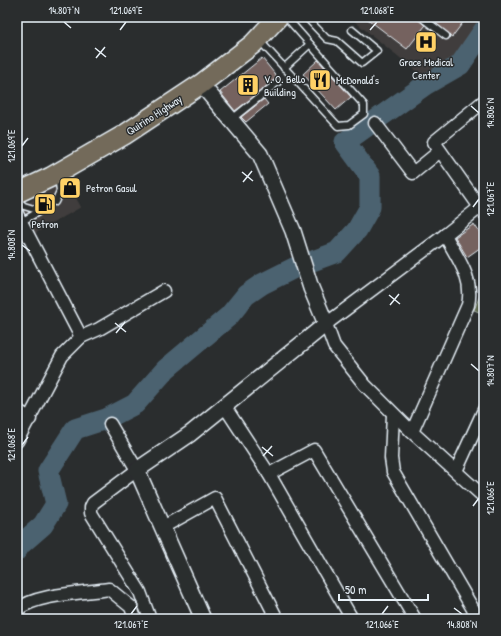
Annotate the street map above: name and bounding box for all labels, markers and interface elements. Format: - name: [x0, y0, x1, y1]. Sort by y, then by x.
- text: 14.807°N: [49, 4, 79, 17]
- text: 121.069°E: [110, 4, 143, 17]
- text: 121.068°E: [360, 4, 394, 17]
- hospital icon: Grace Medical Center: [413, 29, 439, 55]
- place label: Grace Medical Center: [399, 55, 453, 82]
- restaurant icon: McDonald's: [307, 67, 333, 93]
- building icon: V. O. Bello Building: [235, 72, 261, 98]
- place label: V. O. Bello Building: [264, 72, 306, 99]
- place label: McDonald's: [336, 73, 379, 87]
- street label: Quirino Highway: [123, 92, 185, 138]
- text: 14.806°N: [484, 98, 497, 128]
- text: 121.069°E: [5, 129, 18, 162]
- shop icon: Petron Gasul: [57, 175, 83, 201]
- place label: Petron Gasul: [86, 181, 137, 195]
- text: 121.067°E: [484, 181, 497, 216]
- fuel station icon: Petron: [32, 191, 58, 217]
- place label: Petron: [31, 217, 59, 231]
- text: 14.808°N: [5, 230, 18, 260]
- text: 14.807°N: [484, 356, 497, 386]
- text: 121.068°E: [5, 428, 18, 462]
- text: 121.066°E: [484, 481, 497, 515]
- scale bar: [339, 576, 428, 602]
- text: 50 m: [345, 581, 366, 598]
- text: 121.067°E: [114, 618, 149, 631]
- text: 121.066°E: [365, 618, 399, 631]
- text: 14.808°N: [447, 618, 477, 631]

